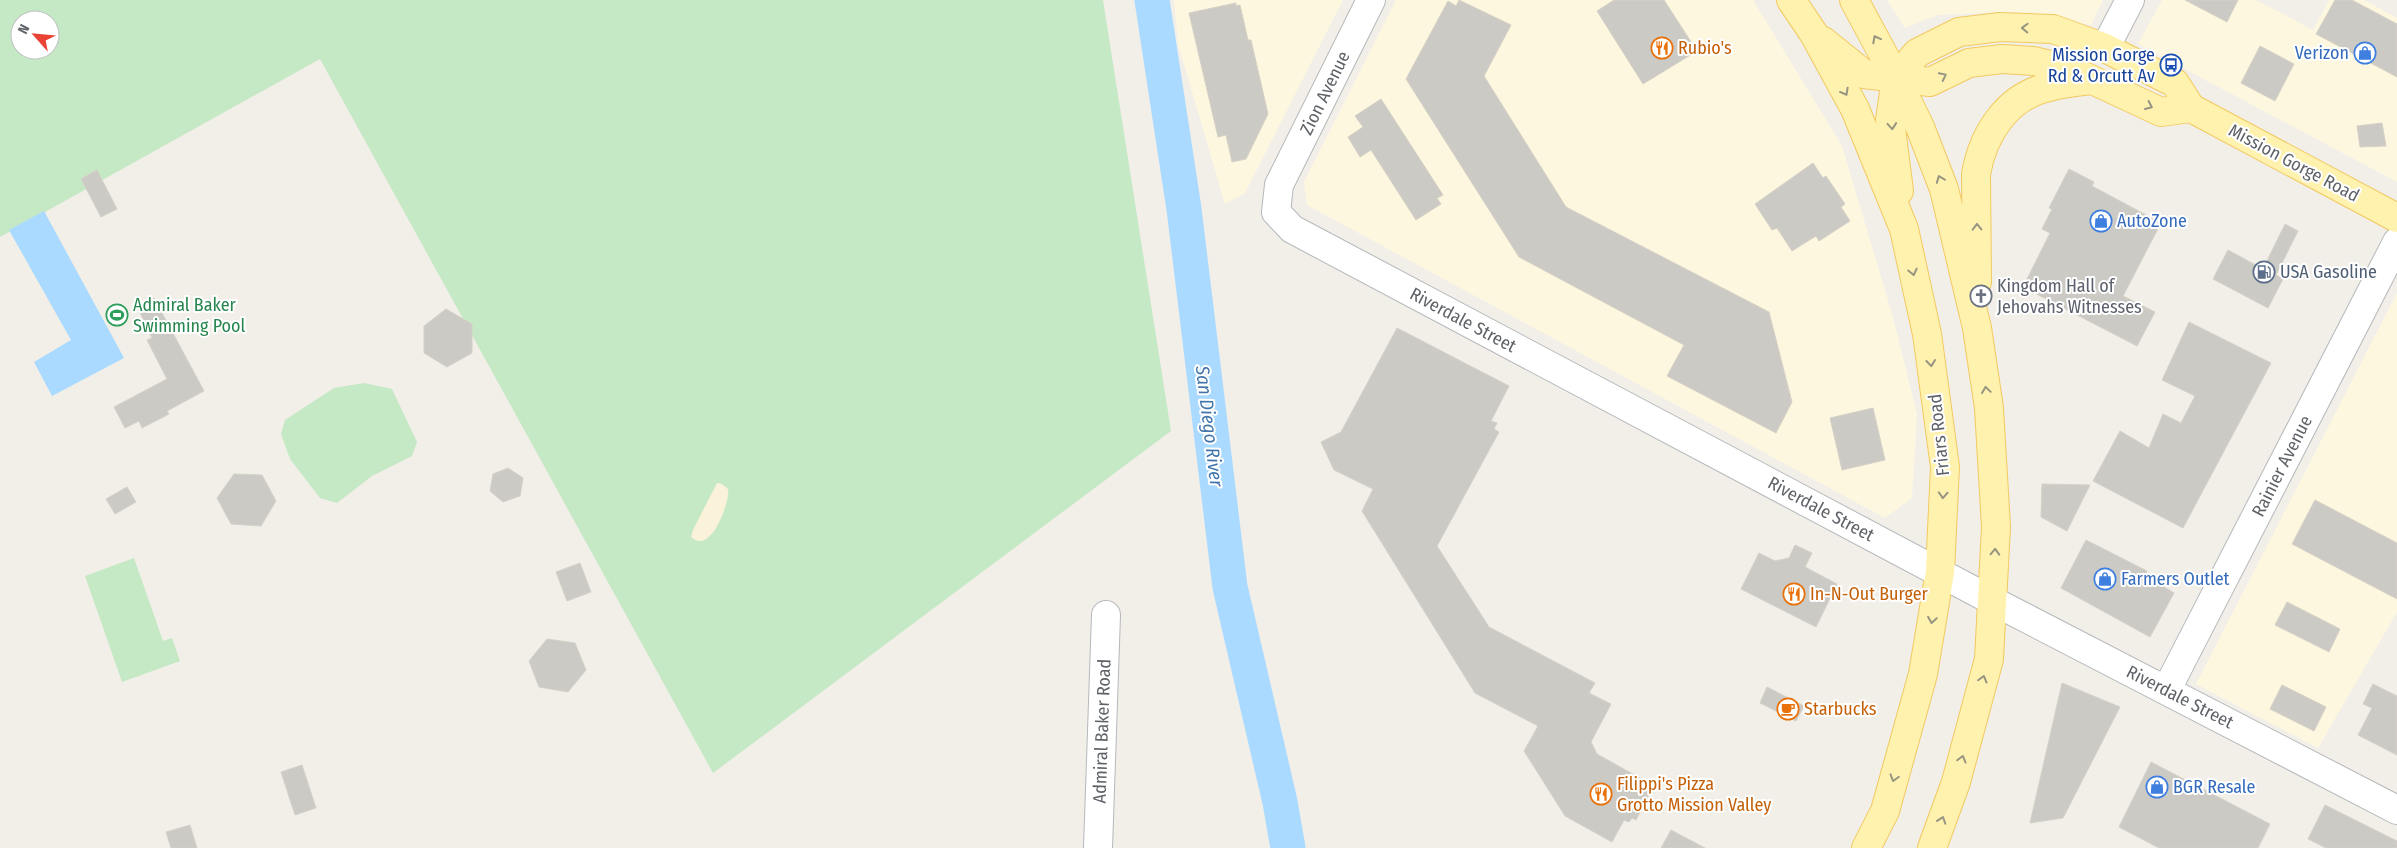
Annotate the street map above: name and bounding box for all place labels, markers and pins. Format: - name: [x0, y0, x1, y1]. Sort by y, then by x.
- restaurant icon: Rubio's: [1650, 36, 1674, 60]
- place label: Rubio's: [1678, 37, 1732, 59]
- shop icon: Verizon: [2353, 41, 2377, 65]
- place label: Verizon: [2295, 42, 2349, 64]
- place label: Mission Gorge Rd & Orcutt Av: [2048, 44, 2155, 87]
- bus stop icon: Mission Gorge Rd & Orcutt Av: [2159, 53, 2183, 77]
- shop icon: AutoZone: [2089, 209, 2113, 233]
- place label: AutoZone: [2117, 210, 2187, 232]
- fuel station icon: USA Gasoline: [2252, 260, 2276, 284]
- place label: USA Gasoline: [2280, 261, 2377, 283]
- place label: Kingdom Hall of Jehovahs Witnesses: [1997, 275, 2142, 318]
- church icon: Kingdom Hall of Jehovahs Witnesses: [1969, 284, 1993, 308]
- place label: Admiral Baker Swimming Pool: [133, 294, 245, 337]
- sports icon: Admiral Baker Swimming Pool: [105, 303, 129, 327]
- shop icon: Farmers Outlet: [2093, 567, 2117, 591]
- place label: Farmers Outlet: [2121, 568, 2230, 590]
- restaurant icon: In-N-Out Burger: [1782, 582, 1806, 606]
- place label: In-N-Out Burger: [1810, 583, 1929, 605]
- cafe icon: Starbucks: [1776, 697, 1800, 721]
- place label: Starbucks: [1804, 698, 1877, 720]
- place label: Filippi's Pizza Grotto Mission Valley: [1617, 773, 1771, 816]
- shop icon: BGR Resale: [2145, 775, 2169, 799]
- place label: BGR Resale: [2173, 776, 2255, 798]
- restaurant icon: Filippi's Pizza Grotto Mission Valley: [1589, 782, 1613, 806]

